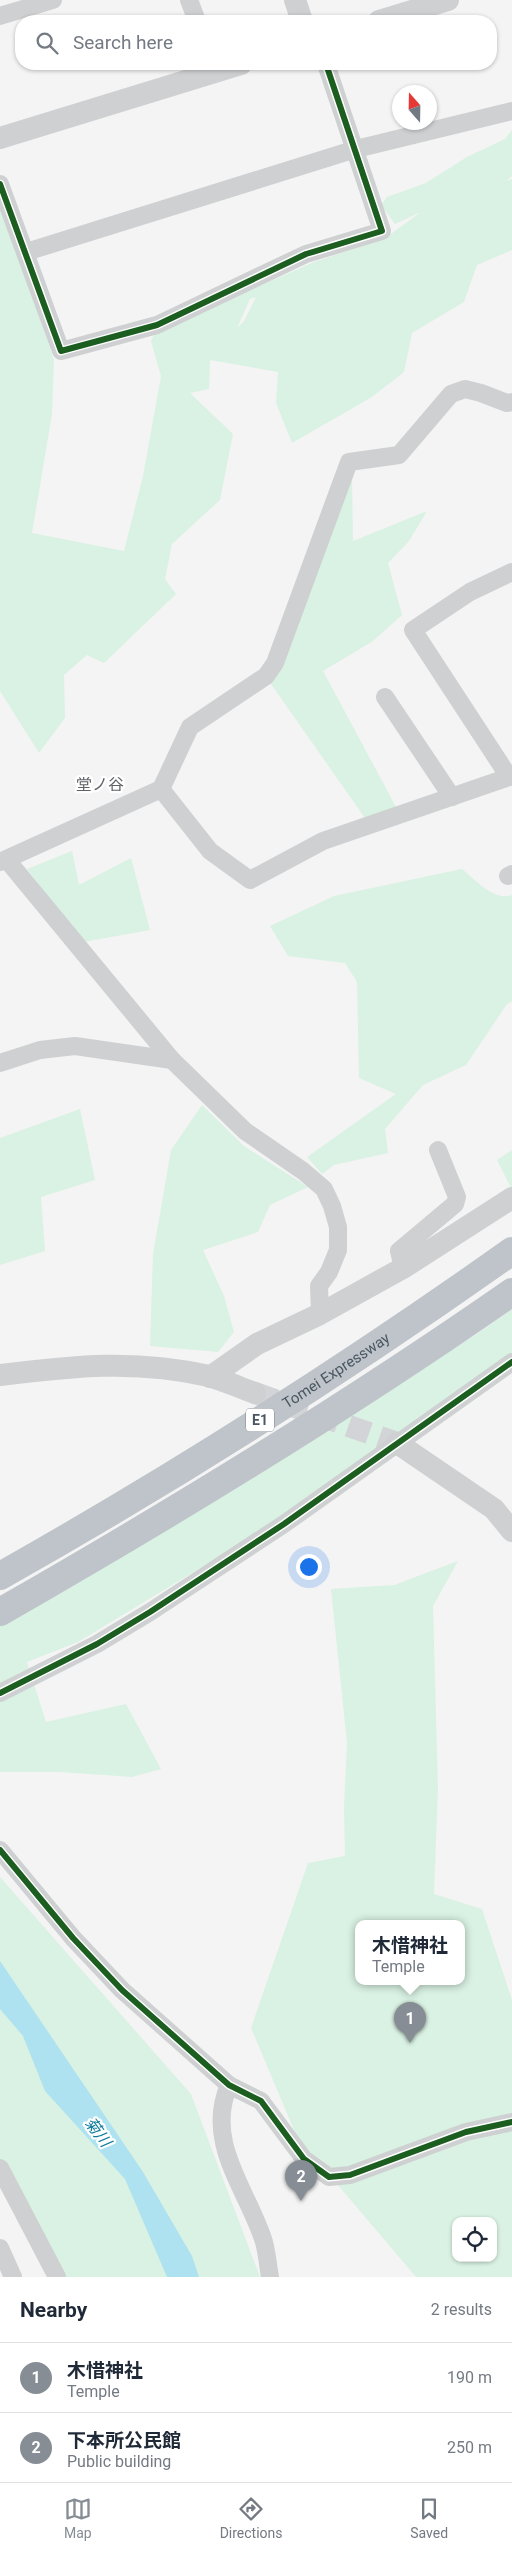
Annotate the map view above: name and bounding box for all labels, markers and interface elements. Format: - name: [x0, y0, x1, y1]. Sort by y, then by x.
- search box: [15, 15, 497, 70]
- icon: search: [33, 29, 61, 57]
- text: Search here: [73, 31, 173, 54]
- north arrow: [392, 85, 437, 130]
- district label: 堂ノ谷: [76, 775, 124, 794]
- street label: Tomei Expressway: [279, 1329, 393, 1412]
- road number: E1: [246, 1408, 274, 1432]
- your location: [296, 1554, 322, 1580]
- popup: [355, 1920, 465, 1985]
- text: 木惜神社: [372, 1934, 448, 1957]
- text: Temple: [372, 1957, 425, 1976]
- pin: 1: [394, 2002, 426, 2043]
- water label: 菊川: [81, 2113, 116, 2152]
- pin: 2: [285, 2160, 317, 2201]
- map controls: [452, 2217, 497, 2262]
- button: locate: [452, 2217, 497, 2262]
- text: Nearby: [20, 2298, 87, 2322]
- text: 2 results: [431, 2300, 492, 2319]
- text: 木惜神社: [67, 2359, 143, 2382]
- text: 1: [31, 2368, 41, 2387]
- text: 190 m: [447, 2368, 492, 2387]
- text: Temple: [67, 2382, 120, 2401]
- text: 下本所公民館: [67, 2429, 181, 2452]
- text: 2: [31, 2438, 41, 2457]
- text: 250 m: [447, 2438, 492, 2457]
- text: Public building: [67, 2452, 171, 2471]
- tab: Map: [64, 2495, 92, 2541]
- tab: Directions: [220, 2495, 283, 2541]
- tab: Saved: [410, 2495, 448, 2541]

